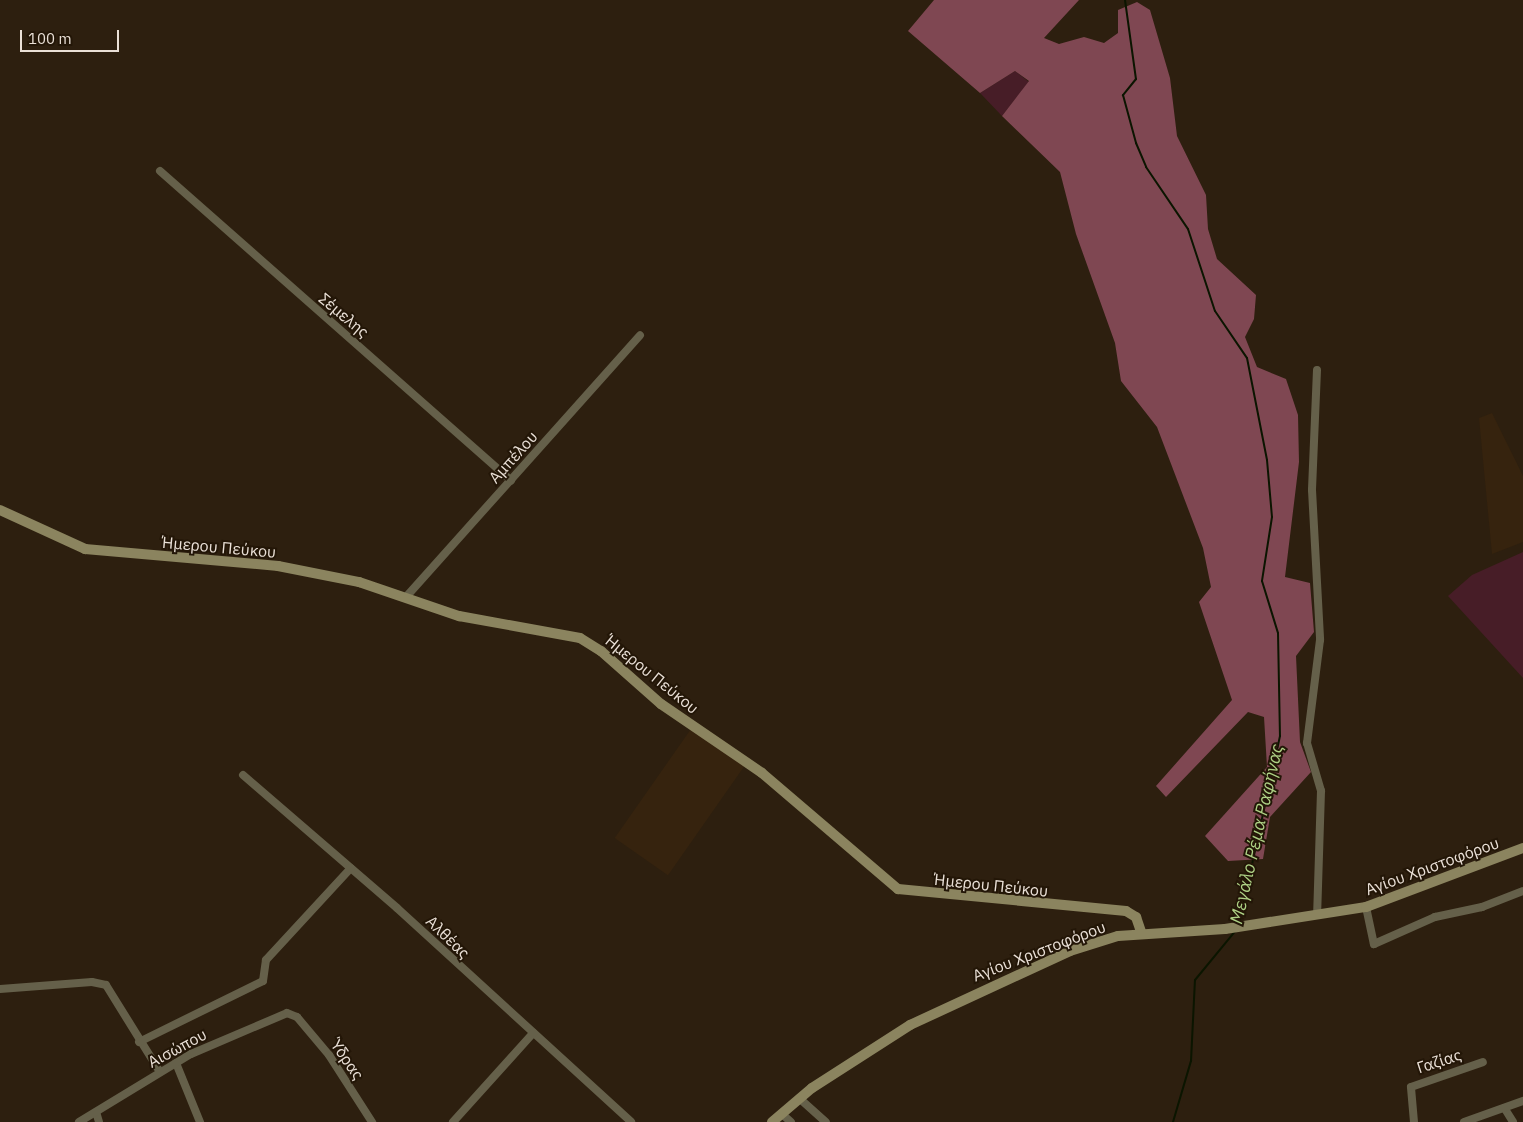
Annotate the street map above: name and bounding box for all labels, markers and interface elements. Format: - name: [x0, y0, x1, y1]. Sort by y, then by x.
- scale bar: [22, 20, 121, 52]
- text: 100 m: [28, 29, 72, 48]
- street label: Σέμελης: [315, 289, 373, 341]
- street label: Αμπέλου: [485, 427, 541, 487]
- street label: Ήμερου Πεύκου: [161, 532, 277, 562]
- street label: Ήμερου Πεύκου: [601, 630, 703, 718]
- water label: Μεγάλο Ρέμα Ραφήνας: [1226, 742, 1288, 926]
- street label: Αγίου Χριστοφόρου: [1362, 833, 1502, 899]
- street label: Ήμερου Πεύκου: [933, 869, 1049, 901]
- street label: Αλθέας: [422, 912, 474, 962]
- street label: Αγίου Χριστοφόρου: [970, 917, 1108, 985]
- street label: Αισώπου: [144, 1024, 210, 1072]
- street label: Ύδρας: [326, 1035, 368, 1083]
- street label: Γαζίας: [1414, 1045, 1464, 1077]

